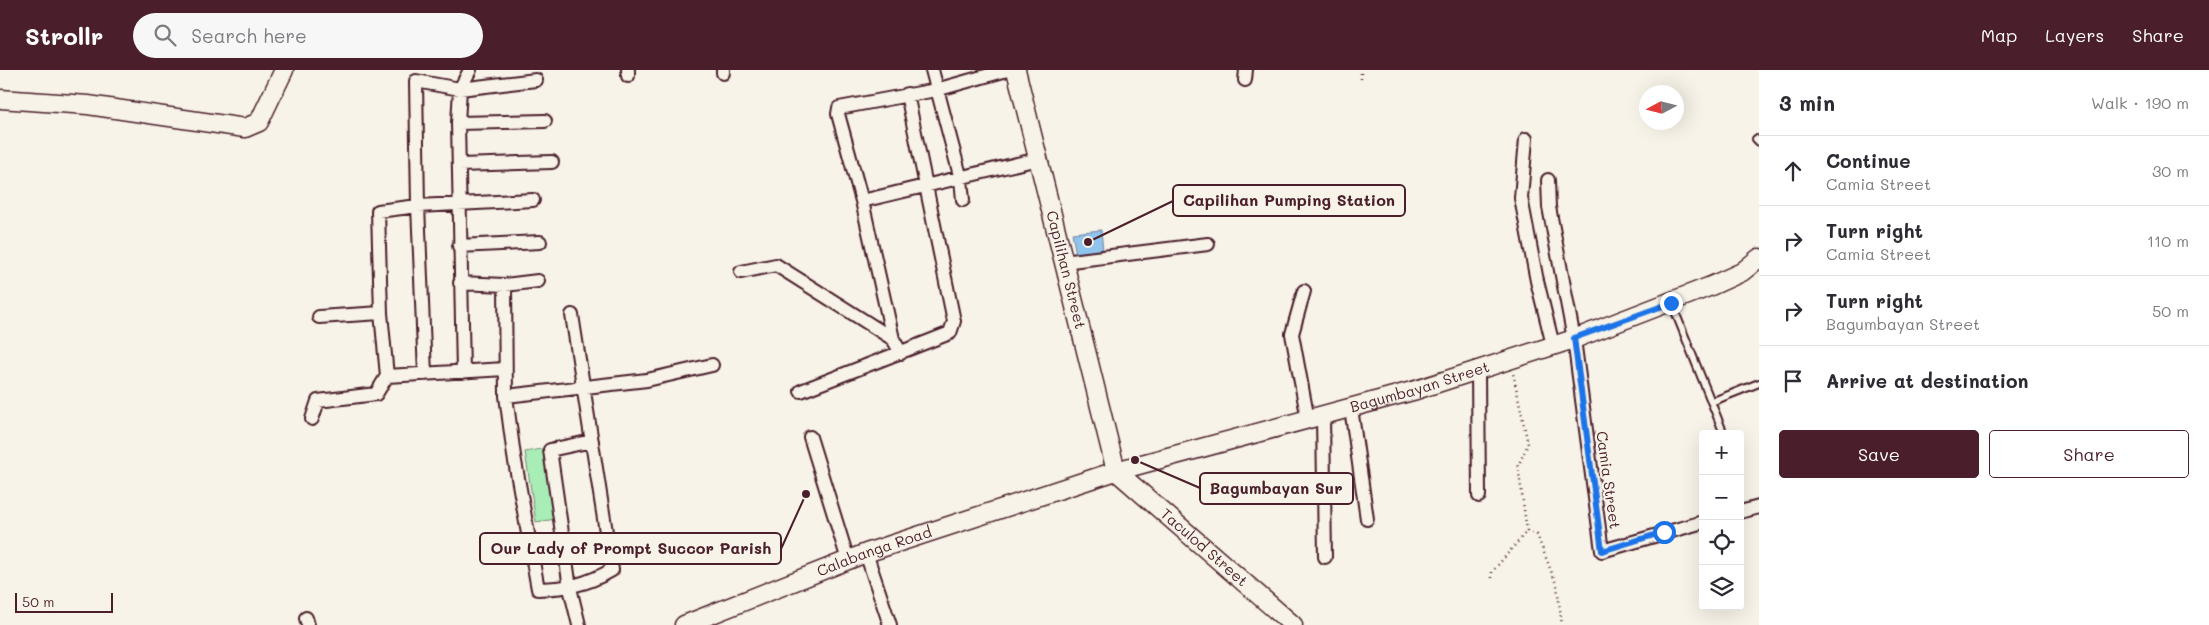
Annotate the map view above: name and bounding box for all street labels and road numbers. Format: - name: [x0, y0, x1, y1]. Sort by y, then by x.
- street label: Capilihan Street: [1042, 208, 1091, 331]
- street label: Bagumbayan Street: [1348, 356, 1492, 416]
- street label: Camia Street: [1592, 430, 1626, 530]
- street label: Taculod Street: [1157, 503, 1253, 590]
- street label: Calabanga Road: [814, 521, 934, 581]

